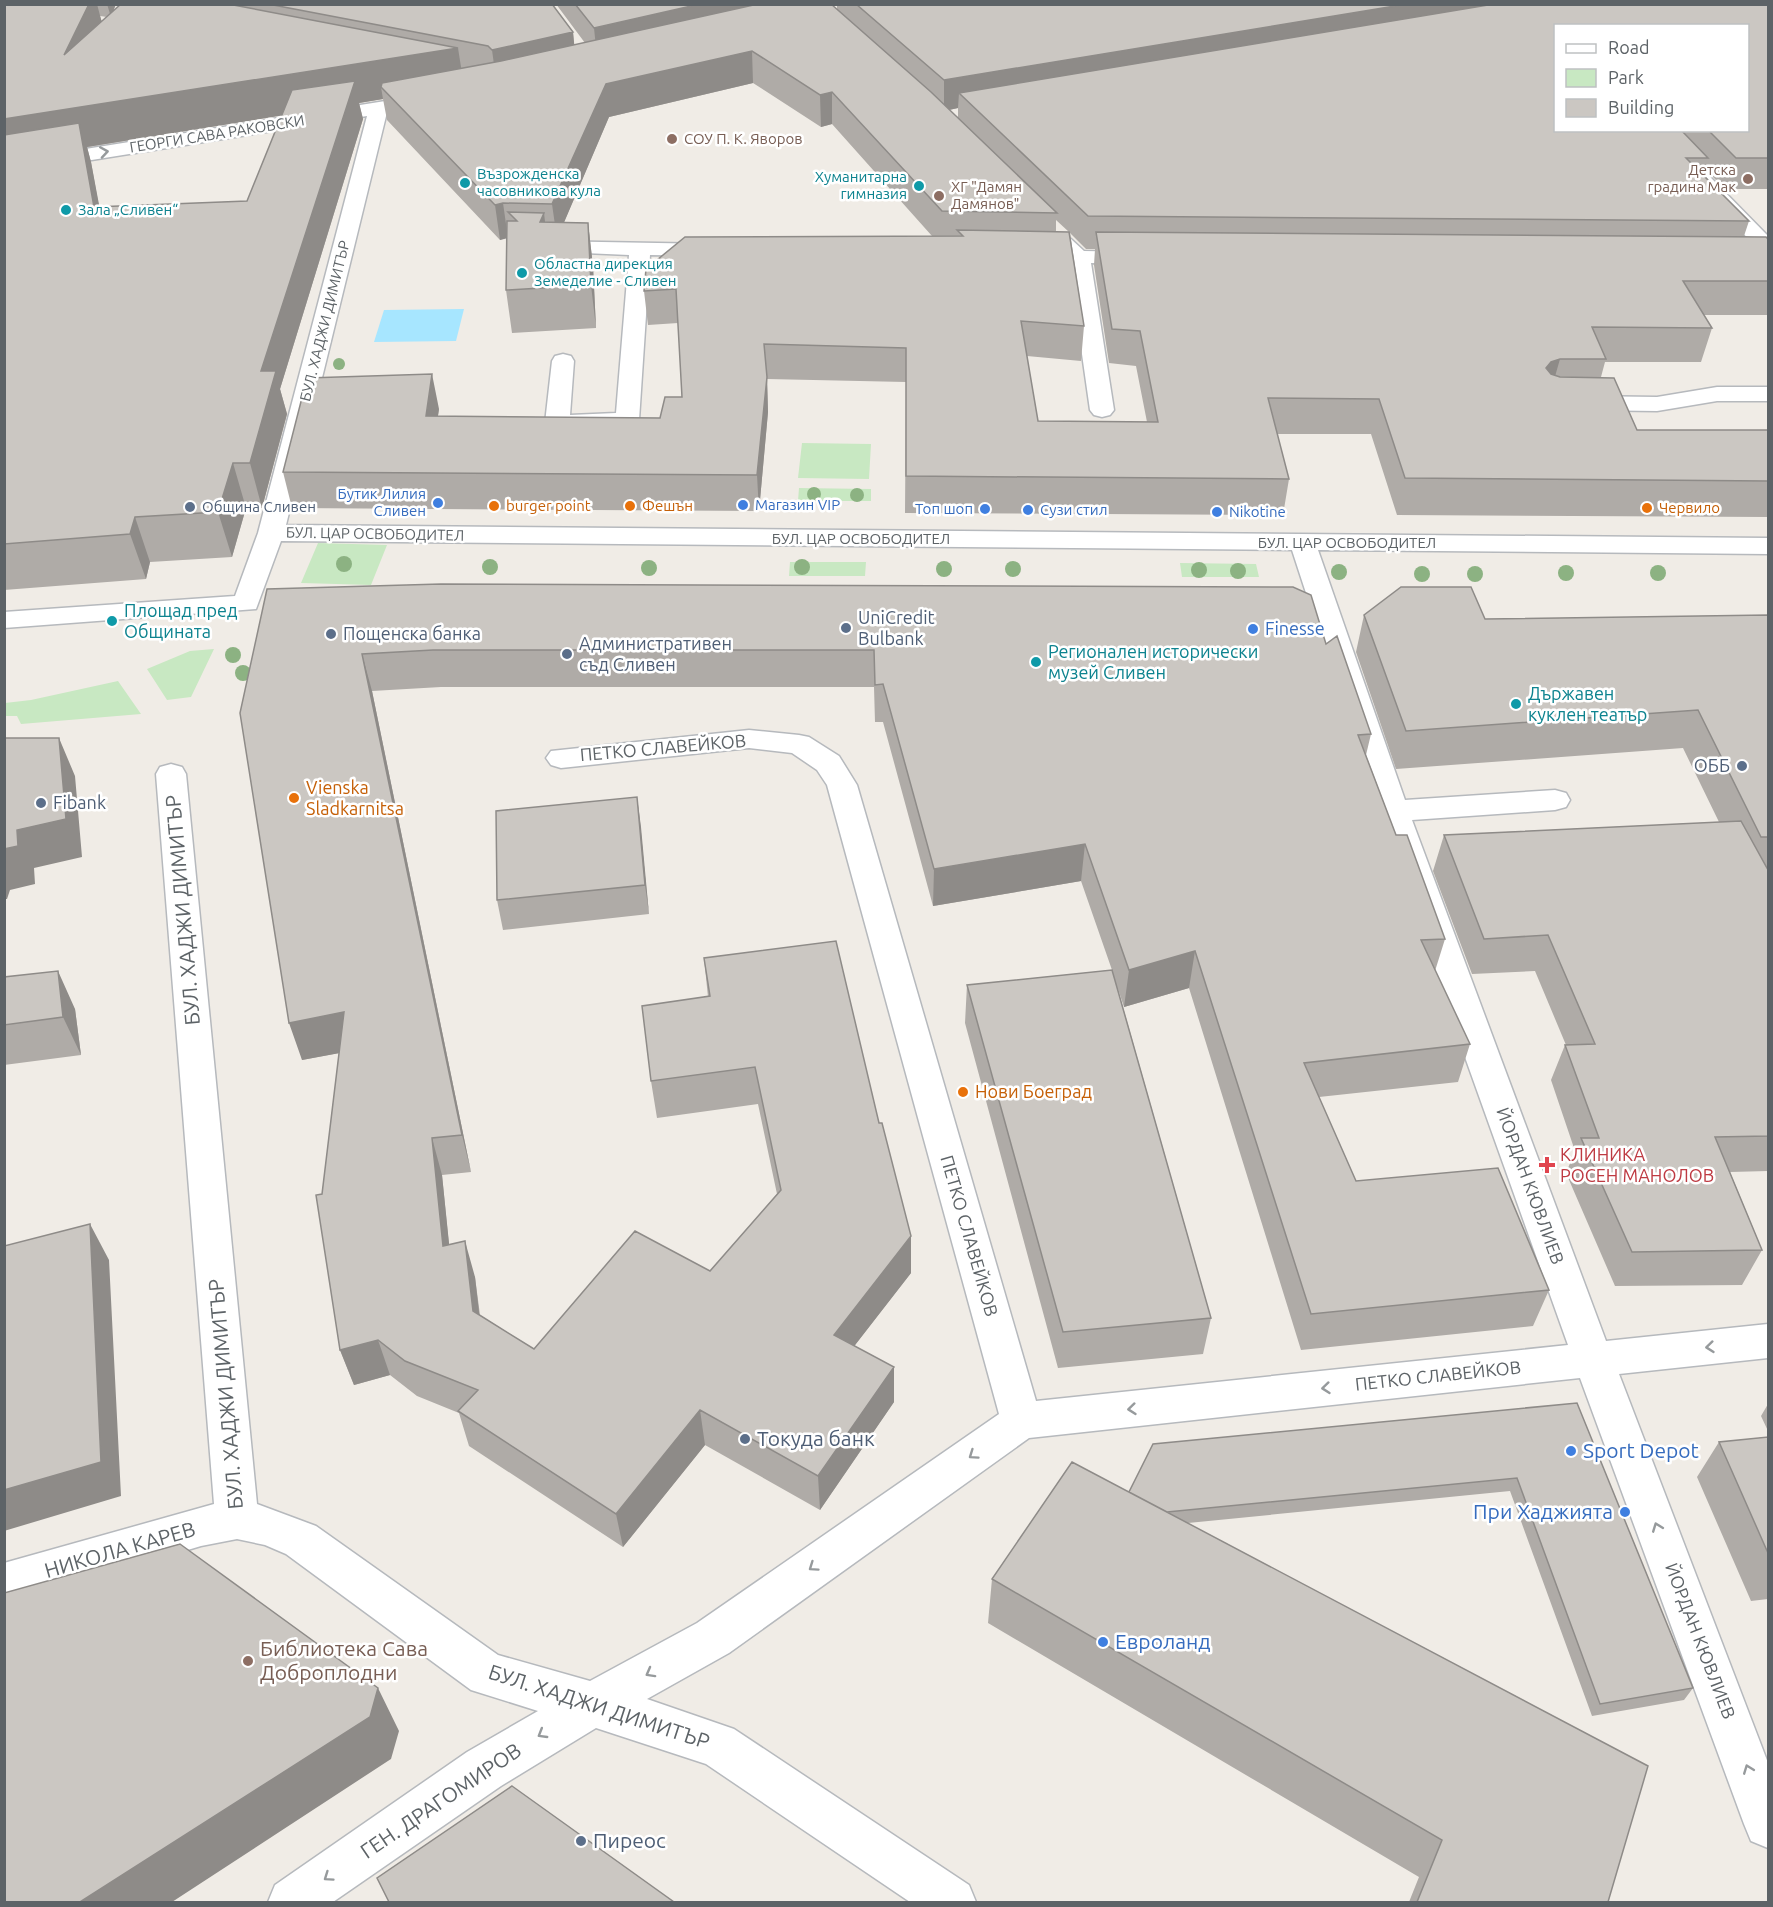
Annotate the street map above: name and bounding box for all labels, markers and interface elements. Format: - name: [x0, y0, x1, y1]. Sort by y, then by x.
- legend: [1554, 24, 1749, 132]
- text: Road: [1608, 37, 1650, 57]
- text: Park: [1608, 67, 1644, 87]
- text: Building: [1608, 97, 1674, 117]
- street label: ГЕОРГИ САВА РАКОВСКИ: [128, 111, 306, 156]
- place label: СОУ П. К. Яворов: [684, 130, 803, 147]
- marker: СОУ П. К. Яворов: [665, 132, 679, 146]
- one-way arrow: [99, 147, 108, 159]
- place label: Детска градина Мак: [1647, 161, 1736, 195]
- place label: Възрожденска часовникова кула: [477, 165, 601, 199]
- place label: Хуманитарна гимназия: [815, 168, 907, 202]
- marker: Детска градина Мак: [1741, 172, 1755, 186]
- marker: Възрожденска часовникова кула: [458, 176, 472, 190]
- place label: ХГ "Дамян Дамянов": [951, 178, 1022, 212]
- marker: Хуманитарна гимназия: [912, 179, 926, 193]
- marker: ХГ "Дамян Дамянов": [932, 189, 946, 203]
- place label: Зала „Сливен“: [78, 201, 178, 218]
- marker: Зала „Сливен“: [59, 203, 73, 217]
- street label: БУЛ. ХАДЖИ ДИМИТЪР: [296, 239, 353, 403]
- place label: Областна дирекция Земеделие - Сливен: [534, 255, 677, 289]
- marker: Областна дирекция Земеделие - Сливен: [515, 266, 529, 280]
- place label: Бутик Лилия Сливен: [338, 485, 426, 519]
- marker: Бутик Лилия Сливен: [431, 496, 445, 510]
- place label: Магазин VIP: [755, 496, 840, 513]
- place label: burger point: [506, 497, 591, 514]
- place label: Фешън: [642, 497, 693, 514]
- place label: Община Сливен: [202, 498, 316, 515]
- marker: Магазин VIP: [736, 498, 750, 512]
- marker: burger point: [487, 499, 501, 513]
- marker: Фешън: [623, 499, 637, 513]
- place label: Червило: [1659, 499, 1720, 516]
- marker: Община Сливен: [183, 500, 197, 514]
- place label: Топ шоп: [915, 500, 973, 517]
- place label: Сузи стил: [1040, 501, 1107, 518]
- marker: Червило: [1640, 501, 1654, 515]
- marker: Топ шоп: [978, 502, 992, 516]
- marker: Сузи стил: [1021, 503, 1035, 517]
- place label: Nikotine: [1229, 503, 1286, 520]
- marker: Nikotine: [1210, 505, 1224, 519]
- street label: БУЛ. ЦАР ОСВОБОДИТЕЛ: [286, 523, 464, 544]
- street label: БУЛ. ЦАР ОСВОБОДИТЕЛ: [772, 530, 950, 547]
- street label: БУЛ. ЦАР ОСВОБОДИТЕЛ: [1258, 534, 1436, 551]
- place label: Площад пред Общината: [124, 600, 238, 641]
- place label: UniCredit Bulbank: [858, 607, 935, 648]
- marker: Площад пред Общината: [105, 614, 119, 628]
- place label: Finesse: [1265, 618, 1325, 638]
- marker: UniCredit Bulbank: [839, 621, 853, 635]
- marker: Finesse: [1246, 622, 1260, 636]
- place label: Пощенска банка: [343, 623, 481, 643]
- marker: Пощенска банка: [324, 627, 338, 641]
- place label: Административен съд Сливен: [579, 633, 732, 674]
- place label: Регионален исторически музей Сливен: [1048, 641, 1258, 682]
- marker: Административен съд Сливен: [560, 647, 574, 661]
- marker: Регионален исторически музей Сливен: [1029, 655, 1043, 669]
- place label: Държавен куклен театър: [1528, 683, 1647, 724]
- marker: Държавен куклен театър: [1509, 697, 1523, 711]
- street label: ПЕТКО СЛАВЕЙКОВ: [579, 730, 747, 764]
- place label: ОББ: [1694, 755, 1730, 775]
- marker: ОББ: [1735, 759, 1749, 773]
- place label: Vienska Sladkarnitsa: [306, 777, 404, 818]
- marker: Vienska Sladkarnitsa: [287, 791, 301, 805]
- place label: Fibank: [53, 792, 106, 812]
- street label: БУЛ. ХАДЖИ ДИМИТЪР: [160, 794, 204, 1026]
- marker: Fibank: [34, 796, 48, 810]
- place label: Нови Боеград: [975, 1081, 1092, 1101]
- marker: Нови Боеград: [956, 1085, 970, 1099]
- street label: ЙОРДАН КЮВЛИЕВ: [1493, 1104, 1569, 1267]
- place label: КЛИНИКА РОСЕН МАНОЛОВ: [1560, 1144, 1714, 1185]
- street label: ПЕТКО СЛАВЕЙКОВ: [937, 1153, 1003, 1319]
- marker: КЛИНИКА РОСЕН МАНОЛОВ: [1538, 1156, 1556, 1174]
- street label: БУЛ. ХАДЖИ ДИМИТЪР: [203, 1278, 247, 1510]
- one-way arrow: [1706, 1340, 1715, 1353]
- street label: ПЕТКО СЛАВЕЙКОВ: [1354, 1356, 1522, 1394]
- one-way arrow: [1322, 1381, 1331, 1394]
- one-way arrow: [1128, 1402, 1137, 1415]
- place label: Токуда банк: [757, 1426, 875, 1450]
- marker: Токуда банк: [738, 1432, 752, 1446]
- place label: Sport Depot: [1583, 1438, 1699, 1462]
- marker: Sport Depot: [1564, 1444, 1578, 1458]
- one-way arrow: [968, 1448, 979, 1459]
- place label: При Хаджията: [1473, 1499, 1613, 1523]
- marker: При Хаджията: [1618, 1505, 1632, 1519]
- street label: НИКОЛА КАРЕВ: [42, 1516, 198, 1582]
- one-way arrow: [1651, 1523, 1664, 1533]
- one-way arrow: [809, 1560, 820, 1571]
- street label: ЙОРДАН КЮВЛИЕВ: [1662, 1560, 1740, 1721]
- place label: Евроланд: [1115, 1629, 1211, 1653]
- marker: Евроланд: [1096, 1635, 1110, 1649]
- place label: Библиотека Сава Доброплодни: [260, 1636, 428, 1684]
- marker: Библиотека Сава Доброплодни: [241, 1654, 255, 1668]
- street label: БУЛ. ХАДЖИ ДИМИТЪР: [486, 1659, 713, 1753]
- one-way arrow: [646, 1666, 656, 1677]
- one-way arrow: [538, 1727, 548, 1738]
- street label: ГЕН. ДРАГОМИРОВ: [356, 1737, 525, 1863]
- one-way arrow: [1743, 1764, 1755, 1775]
- place label: Пиреос: [593, 1828, 666, 1852]
- marker: Пиреос: [574, 1834, 588, 1848]
- one-way arrow: [324, 1870, 335, 1881]

